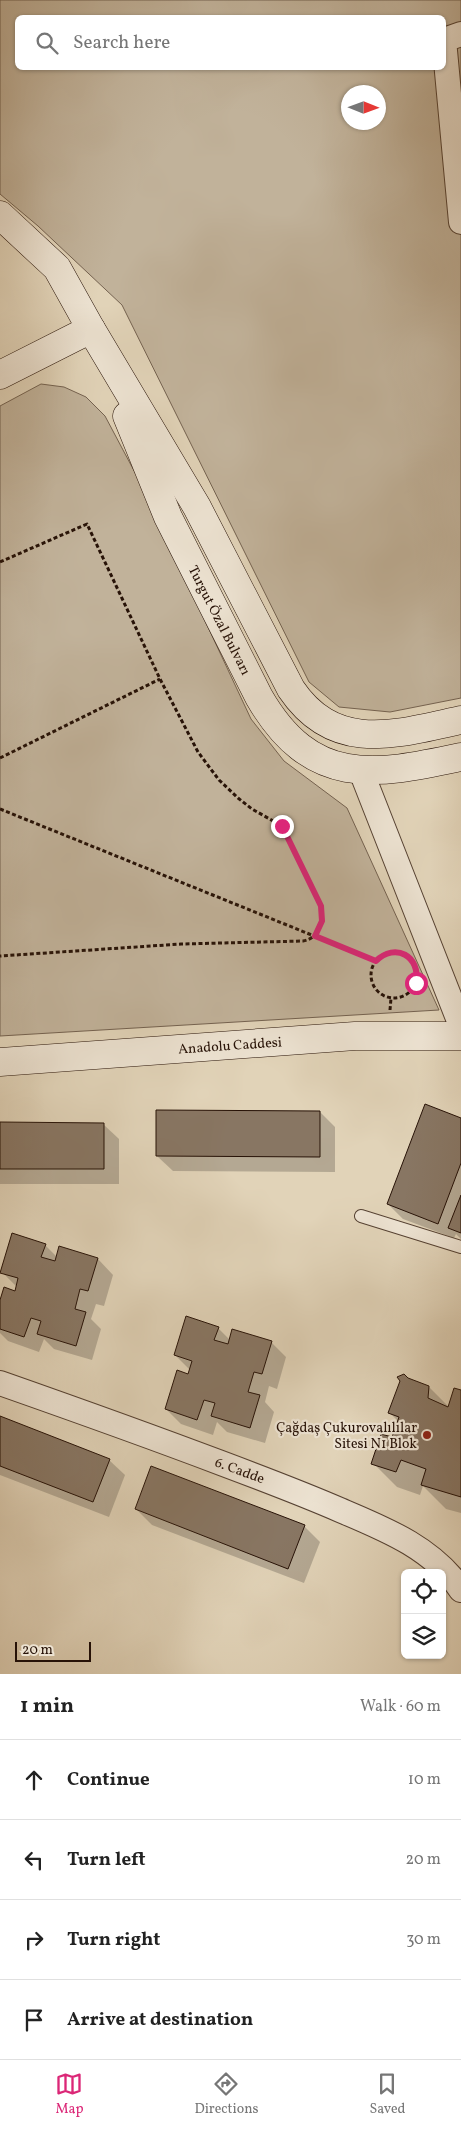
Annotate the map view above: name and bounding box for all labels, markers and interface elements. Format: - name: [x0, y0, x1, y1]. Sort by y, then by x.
- search box: [15, 15, 446, 70]
- icon: search: [33, 29, 61, 57]
- text: Search here: [73, 30, 170, 56]
- north arrow: [341, 85, 386, 130]
- street label: Turgut Özal Bulvarı: [183, 563, 254, 679]
- route end: [271, 815, 294, 838]
- route start: [405, 972, 428, 995]
- street label: Anadolu Caddesi: [178, 1033, 283, 1060]
- place label: Çağdaş Çukurovalılılar Sitesi N1 Blok: [276, 1419, 417, 1454]
- marker: Çağdaş Çukurovalılılar Sitesi N1 Blok: [421, 1429, 433, 1441]
- street label: 6. Cadde: [212, 1454, 267, 1489]
- map controls: [401, 1569, 446, 1659]
- button: locate: [401, 1569, 446, 1614]
- button: layers: [401, 1614, 446, 1659]
- scale bar: [15, 1639, 91, 1662]
- text: 20 m: [22, 1641, 53, 1660]
- text: 1 min: [20, 1692, 74, 1721]
- text: Walk · 60 m: [360, 1696, 441, 1718]
- icon: ahead: [20, 1766, 48, 1794]
- text: Continue: [67, 1767, 150, 1793]
- text: 10 m: [408, 1769, 441, 1791]
- icon: left: [20, 1846, 48, 1874]
- text: Turn left: [67, 1847, 146, 1873]
- text: 20 m: [406, 1849, 441, 1871]
- icon: right: [20, 1926, 48, 1954]
- text: Turn right: [67, 1927, 160, 1953]
- text: 30 m: [406, 1929, 441, 1951]
- icon: arrive: [20, 2006, 48, 2034]
- text: Arrive at destination: [67, 2007, 253, 2033]
- tab: Map: [55, 2070, 83, 2119]
- tab: Directions: [194, 2070, 259, 2119]
- tab: Saved: [369, 2070, 406, 2119]

